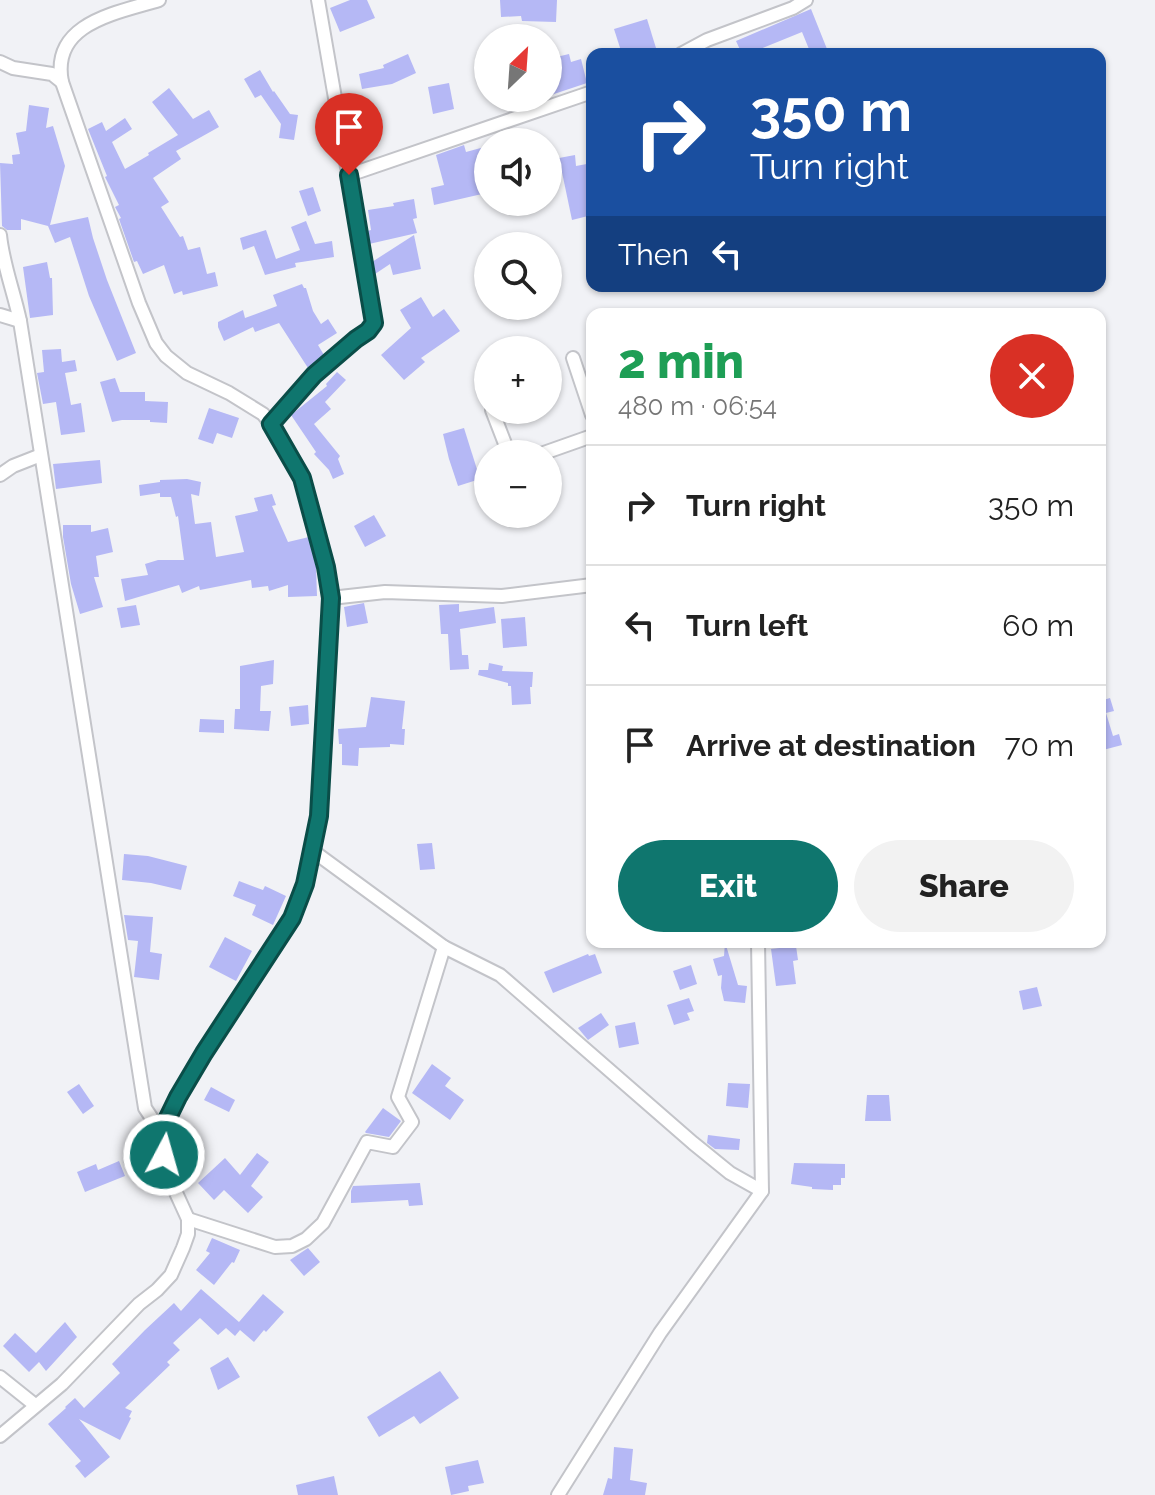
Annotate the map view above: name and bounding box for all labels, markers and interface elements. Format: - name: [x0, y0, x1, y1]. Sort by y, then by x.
- north arrow: [474, 24, 562, 112]
- map controls: [474, 24, 562, 528]
- text: 350 m: [750, 78, 912, 144]
- icon: right: [618, 80, 722, 184]
- pin: [315, 93, 383, 175]
- icon: arrive: [327, 105, 371, 149]
- button: sound: [474, 128, 562, 216]
- text: Turn right: [750, 145, 909, 187]
- button: search: [474, 232, 562, 320]
- icon: left: [705, 232, 749, 276]
- text: Then: [618, 237, 689, 272]
- text: 2 min: [618, 333, 744, 389]
- button: close: [990, 334, 1074, 418]
- button: +: [474, 336, 562, 424]
- text: 480 m · 06:54: [618, 391, 777, 421]
- button: −: [474, 440, 562, 528]
- icon: right: [618, 483, 662, 527]
- text: Turn right: [686, 488, 826, 523]
- text: 350 m: [988, 488, 1074, 523]
- icon: left: [618, 603, 662, 647]
- text: Turn left: [686, 608, 808, 643]
- text: 60 m: [1002, 608, 1074, 643]
- icon: arrive: [618, 723, 662, 767]
- text: Arrive at destination: [686, 728, 976, 763]
- text: 70 m: [1004, 728, 1074, 763]
- button: Exit: [618, 840, 838, 932]
- button: Share: [854, 840, 1074, 932]
- position arrow: [122, 1113, 206, 1197]

